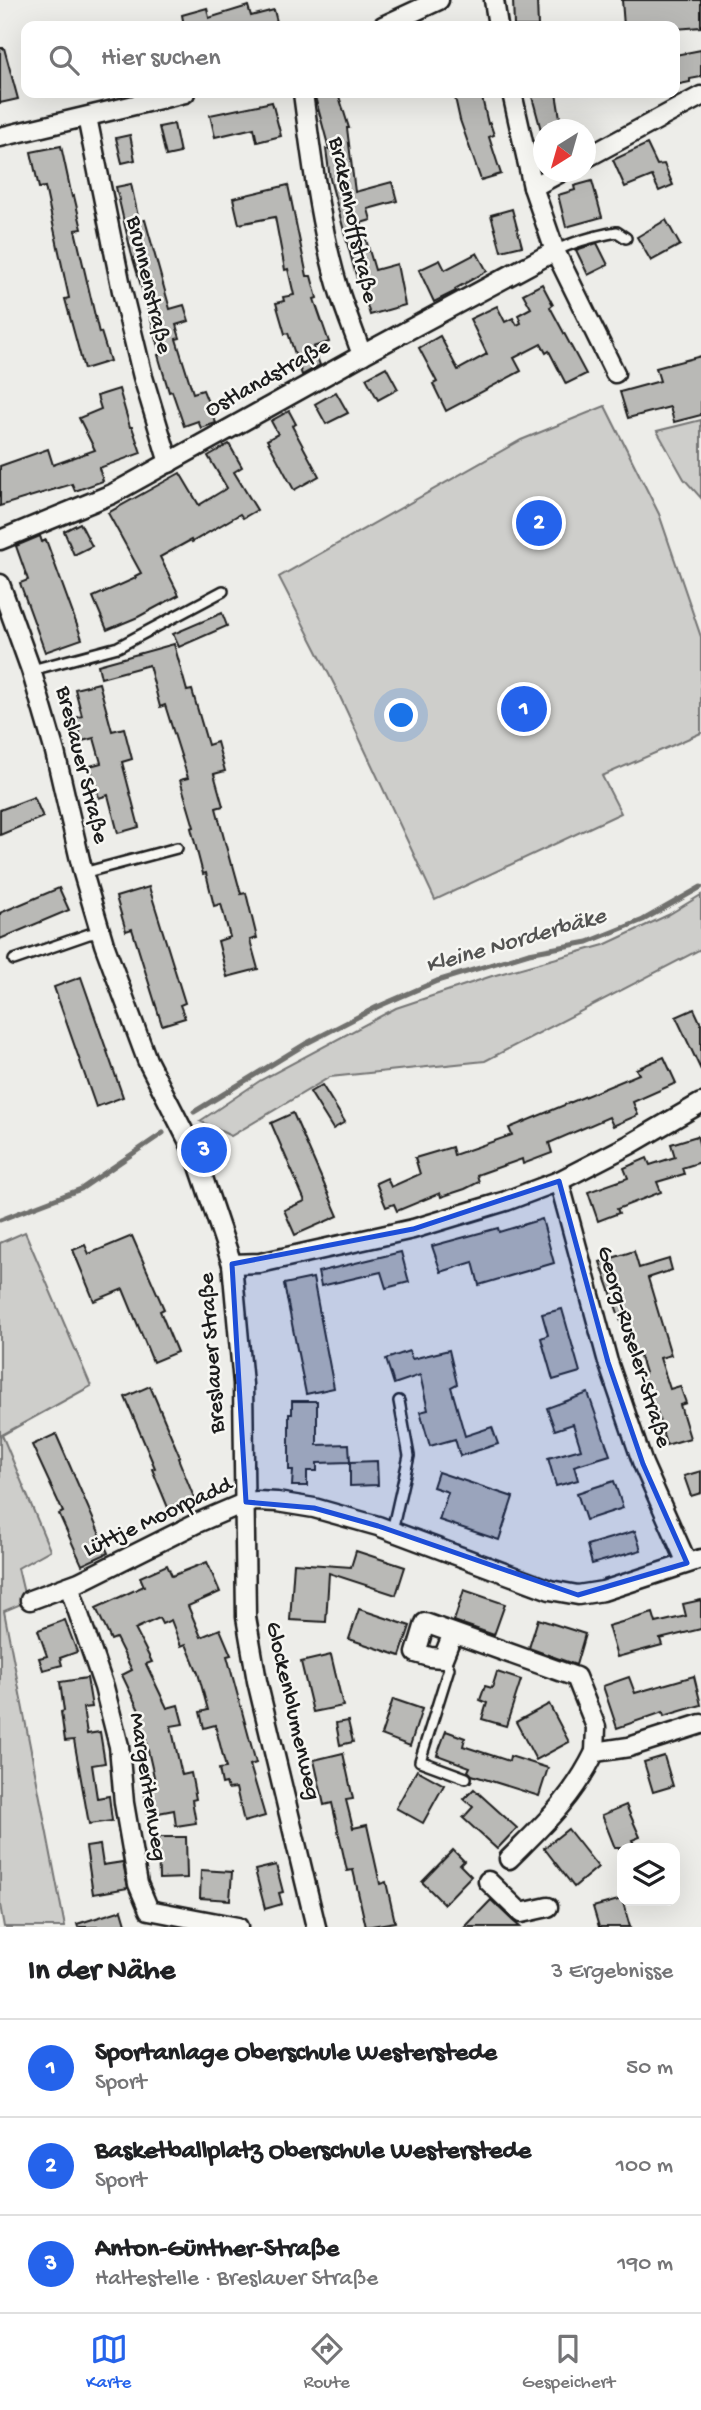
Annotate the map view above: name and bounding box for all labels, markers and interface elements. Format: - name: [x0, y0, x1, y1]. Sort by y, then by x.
- search box: [21, 21, 680, 98]
- icon: search: [45, 41, 83, 79]
- text: Hier suchen: [101, 44, 221, 75]
- north arrow: [533, 119, 596, 182]
- street label: Brakenhoffstraße: [321, 134, 383, 306]
- street label: Brunnenstraße: [119, 213, 177, 357]
- street label: Ostlandstraße: [201, 333, 336, 424]
- pin: 2: [516, 497, 562, 549]
- street label: Breslauer Straße: [48, 683, 114, 848]
- pin: 1: [501, 683, 547, 735]
- your location: [384, 698, 418, 732]
- water label: Kleine Norderbäke: [423, 902, 611, 982]
- pin: 3: [181, 1124, 227, 1176]
- street label: Georg-Ruseler-Straße: [590, 1243, 677, 1452]
- street label: Breslauer Straße: [194, 1271, 232, 1435]
- street label: Lüttje Moorpadd: [79, 1471, 238, 1564]
- street label: Glockenblumenweg: [258, 1619, 326, 1803]
- street label: Margeritenweg: [122, 1711, 172, 1863]
- map controls: [617, 1843, 680, 1906]
- button: layers: [617, 1843, 680, 1906]
- text: In der Nähe: [28, 1955, 175, 1990]
- text: 3 Ergebnisse: [551, 1959, 673, 1986]
- text: Sportanlage Oberschule Westerstede: [95, 2039, 497, 2070]
- text: 1: [46, 2055, 56, 2082]
- text: 50 m: [626, 2055, 673, 2082]
- text: Sport: [95, 2070, 146, 2097]
- text: Basketballplatz Oberschule Westerstede: [95, 2137, 531, 2168]
- text: 2: [45, 2153, 57, 2180]
- text: 100 m: [616, 2153, 673, 2180]
- text: Sport: [95, 2168, 146, 2195]
- text: Anton-Günther-Straße: [95, 2235, 339, 2266]
- text: 3: [45, 2251, 57, 2278]
- text: 190 m: [617, 2251, 673, 2278]
- text: Haltestelle · Breslauer Straße: [95, 2266, 378, 2293]
- tab: Karte: [86, 2330, 131, 2395]
- tab: Route: [304, 2330, 350, 2395]
- tab: Gespeichert: [522, 2330, 615, 2395]

